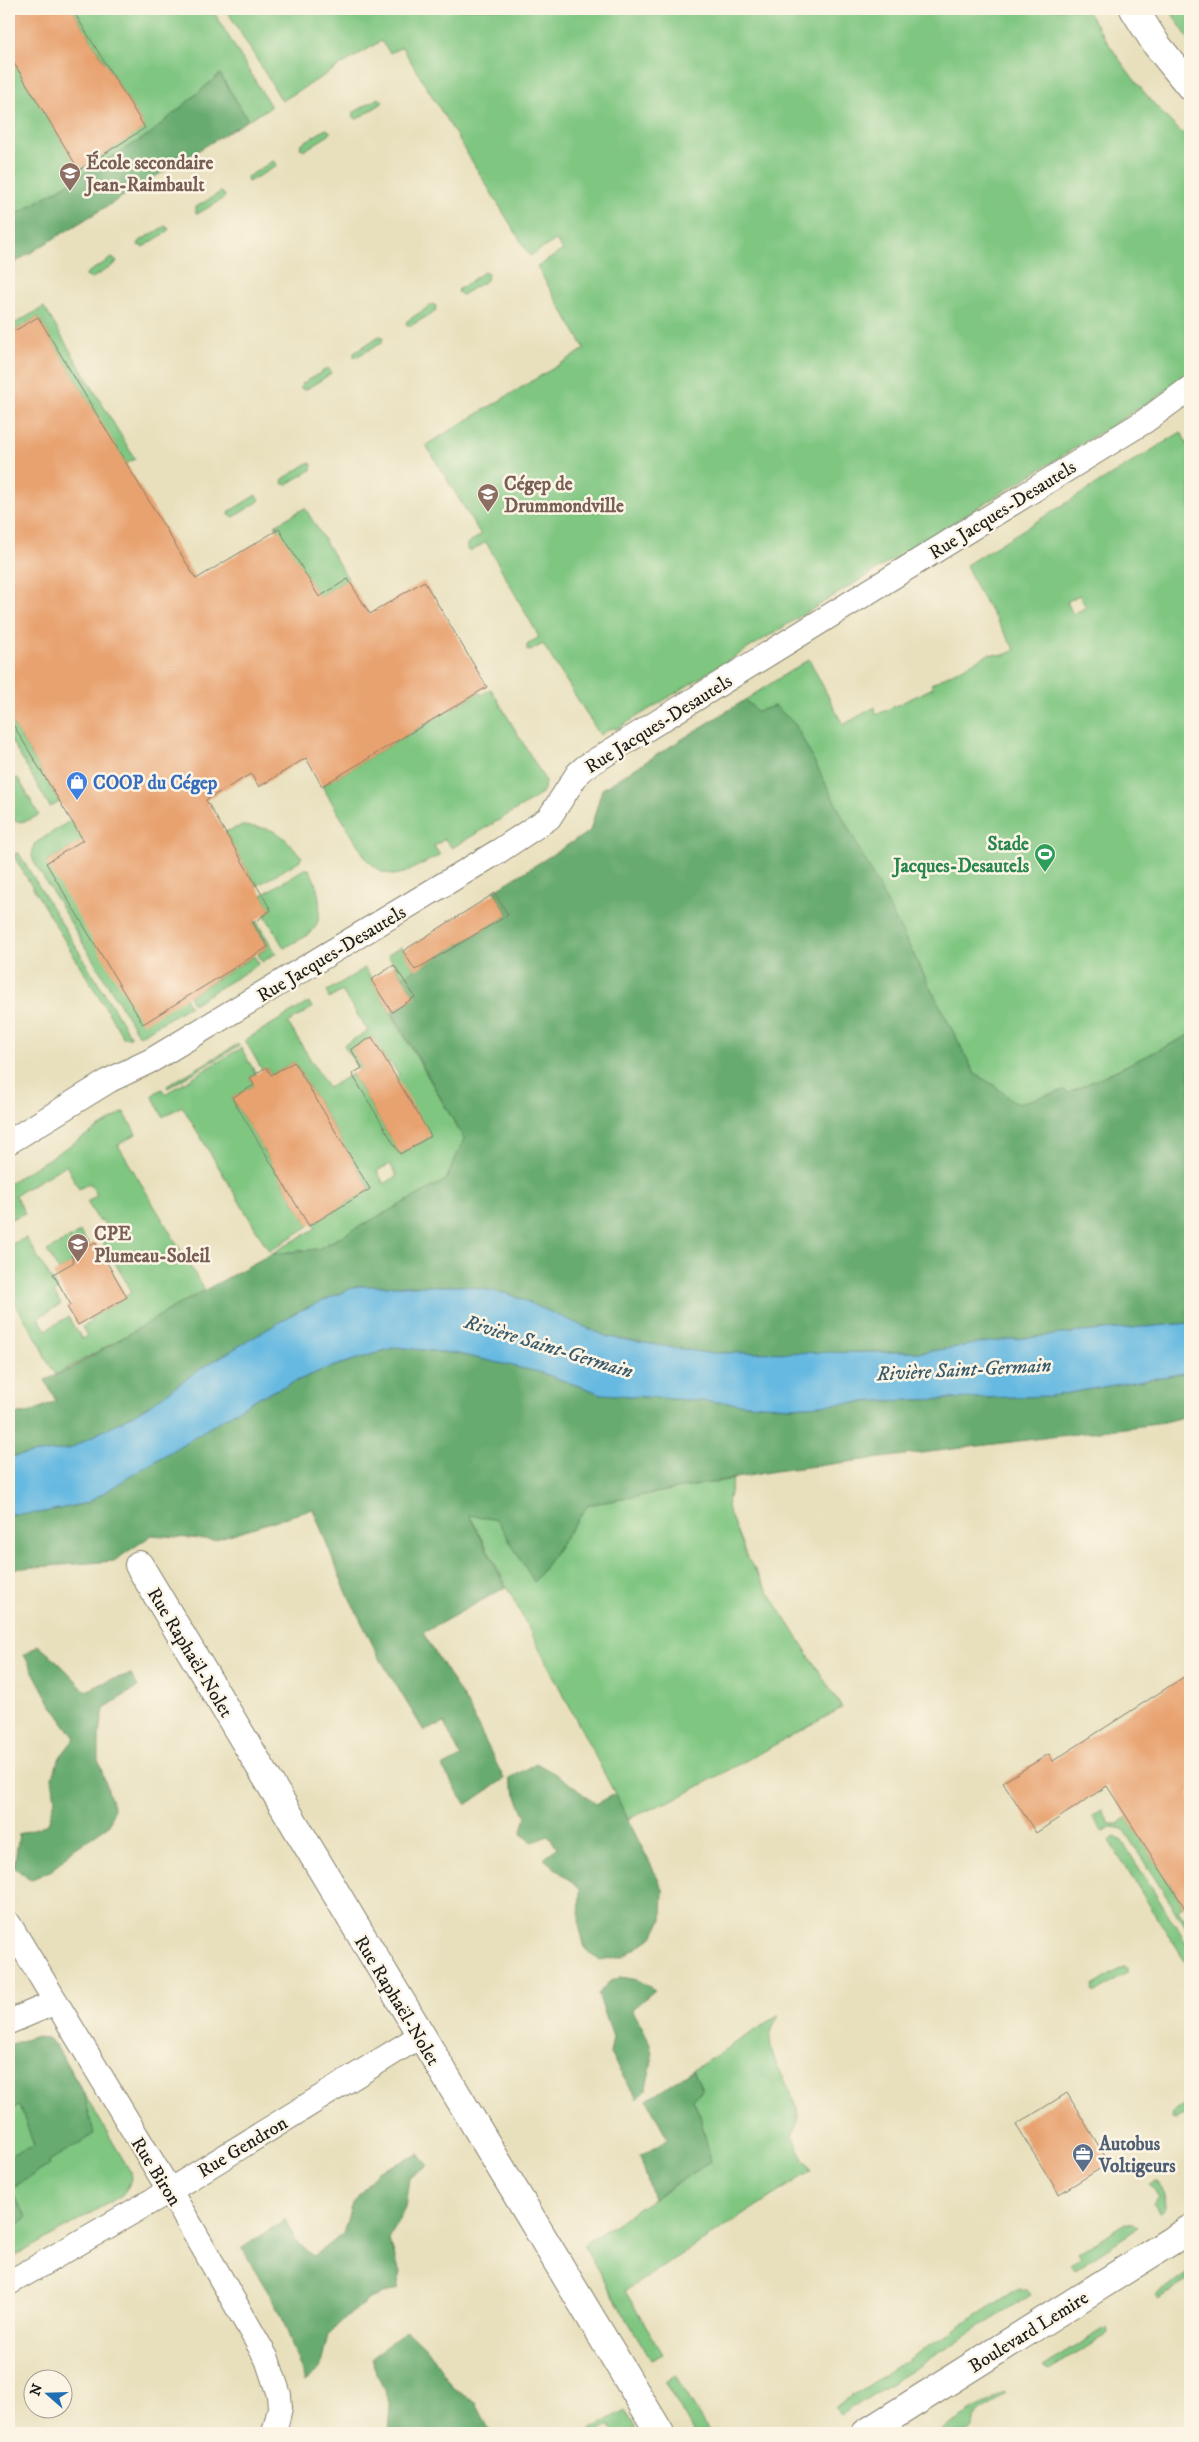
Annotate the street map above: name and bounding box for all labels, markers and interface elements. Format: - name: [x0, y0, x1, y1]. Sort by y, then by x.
- place label: École secondaire Jean-Raimbault: [84, 150, 213, 197]
- school or university icon: École secondaire Jean-Raimbault: [58, 161, 82, 192]
- street label: Rue Jacques-Desautels: [925, 456, 1081, 566]
- place label: Cégep de Drummondville: [504, 473, 624, 518]
- school or university icon: Cégep de Drummondville: [476, 482, 500, 513]
- street label: Rue Jacques-Desautels: [581, 670, 737, 780]
- shop icon: COOP du Cégep: [65, 770, 89, 801]
- place label: COOP du Cégep: [93, 772, 218, 795]
- place label: Stade Jacques-Desautels: [891, 833, 1030, 879]
- sports icon: Stade Jacques-Desautels: [1033, 842, 1057, 873]
- street label: Rue Jacques-Desautels: [253, 901, 411, 1009]
- place label: CPE Plumeau-Soleil: [94, 1223, 210, 1268]
- school or university icon: CPE Plumeau-Soleil: [66, 1232, 90, 1263]
- water label: Rivière Saint-Germain: [460, 1310, 636, 1385]
- water label: Rivière Saint-Germain: [875, 1353, 1052, 1388]
- street label: Rue Raphaël-Nolet: [142, 1584, 237, 1722]
- street label: Rue Raphaël-Nolet: [349, 1932, 444, 2070]
- street label: Rue Gendron: [194, 2112, 292, 2183]
- street label: Rue Biron: [126, 2133, 186, 2211]
- place label: Autobus Voltigeurs: [1098, 2133, 1176, 2178]
- office icon: Autobus Voltigeurs: [1071, 2142, 1095, 2173]
- street label: Boulevard Lemire: [965, 2286, 1093, 2378]
- north arrow: [22, 2370, 72, 2420]
- text: N: [26, 2381, 47, 2398]

